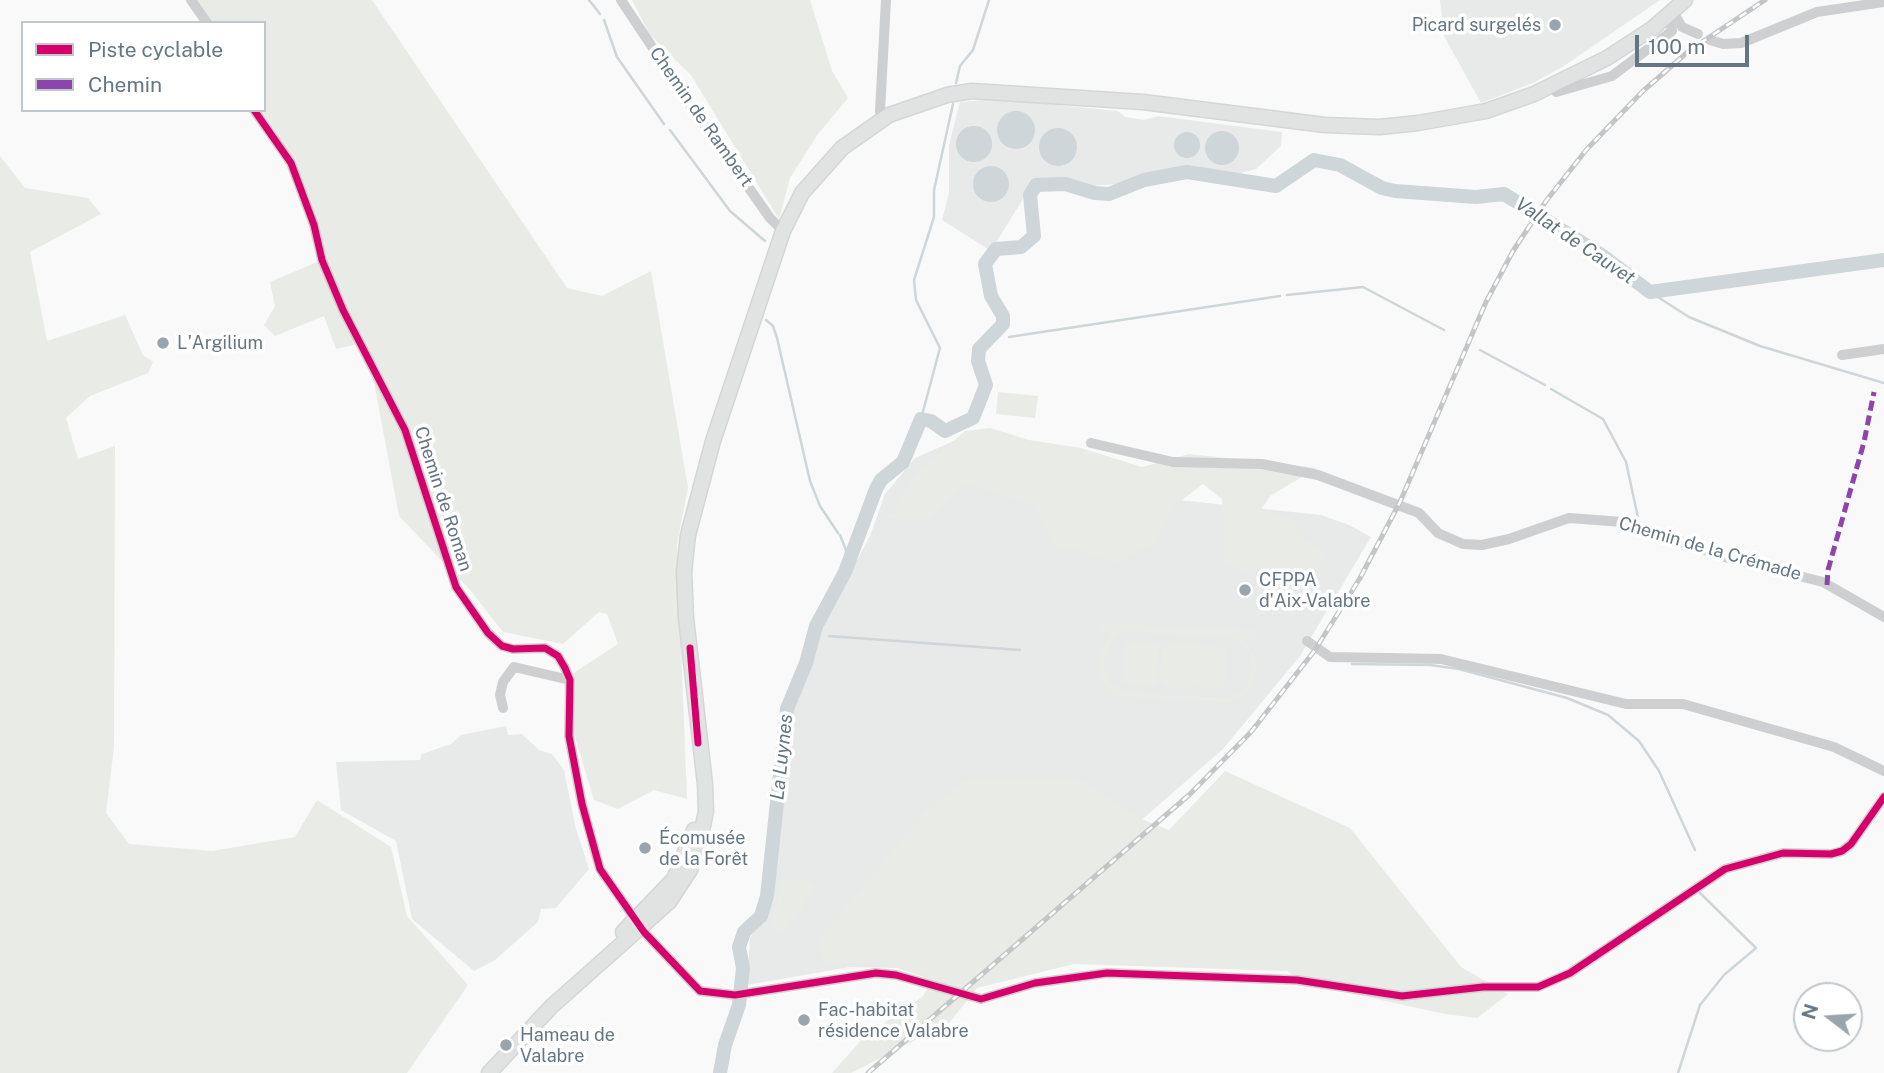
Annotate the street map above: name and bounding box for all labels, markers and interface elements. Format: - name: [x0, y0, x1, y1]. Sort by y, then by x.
- place label: Picard surgelés: [1412, 14, 1541, 36]
- marker: Picard surgelés: [1547, 17, 1563, 33]
- legend: [21, 21, 266, 112]
- scale bar: [1639, 21, 1753, 65]
- text: 100 m: [1648, 34, 1705, 59]
- text: Piste cyclable: [88, 37, 223, 62]
- street label: Chemin de Rambert: [645, 43, 757, 191]
- text: Chemin: [88, 72, 162, 97]
- water label: Vallat de Cauvet: [1511, 193, 1639, 289]
- place label: L'Argilium: [177, 332, 263, 354]
- marker: L'Argilium: [155, 335, 171, 351]
- street label: Chemin de Roman: [409, 424, 477, 574]
- street label: Chemin de la Crémade: [1616, 513, 1804, 585]
- place label: CFPPA d'Aix-Valabre: [1259, 569, 1371, 612]
- marker: CFPPA d'Aix-Valabre: [1237, 582, 1253, 598]
- water label: La Luynes: [766, 713, 798, 801]
- place label: Écomusée de la Forêt: [659, 827, 748, 870]
- marker: Écomusée de la Forêt: [637, 840, 653, 856]
- north arrow: [1793, 982, 1863, 1052]
- place label: Fac-habitat résidence Valabre: [818, 999, 969, 1042]
- text: N: [1797, 1001, 1823, 1022]
- marker: Fac-habitat résidence Valabre: [796, 1012, 812, 1028]
- place label: Hameau de Valabre: [520, 1024, 615, 1066]
- marker: Hameau de Valabre: [498, 1037, 514, 1053]

